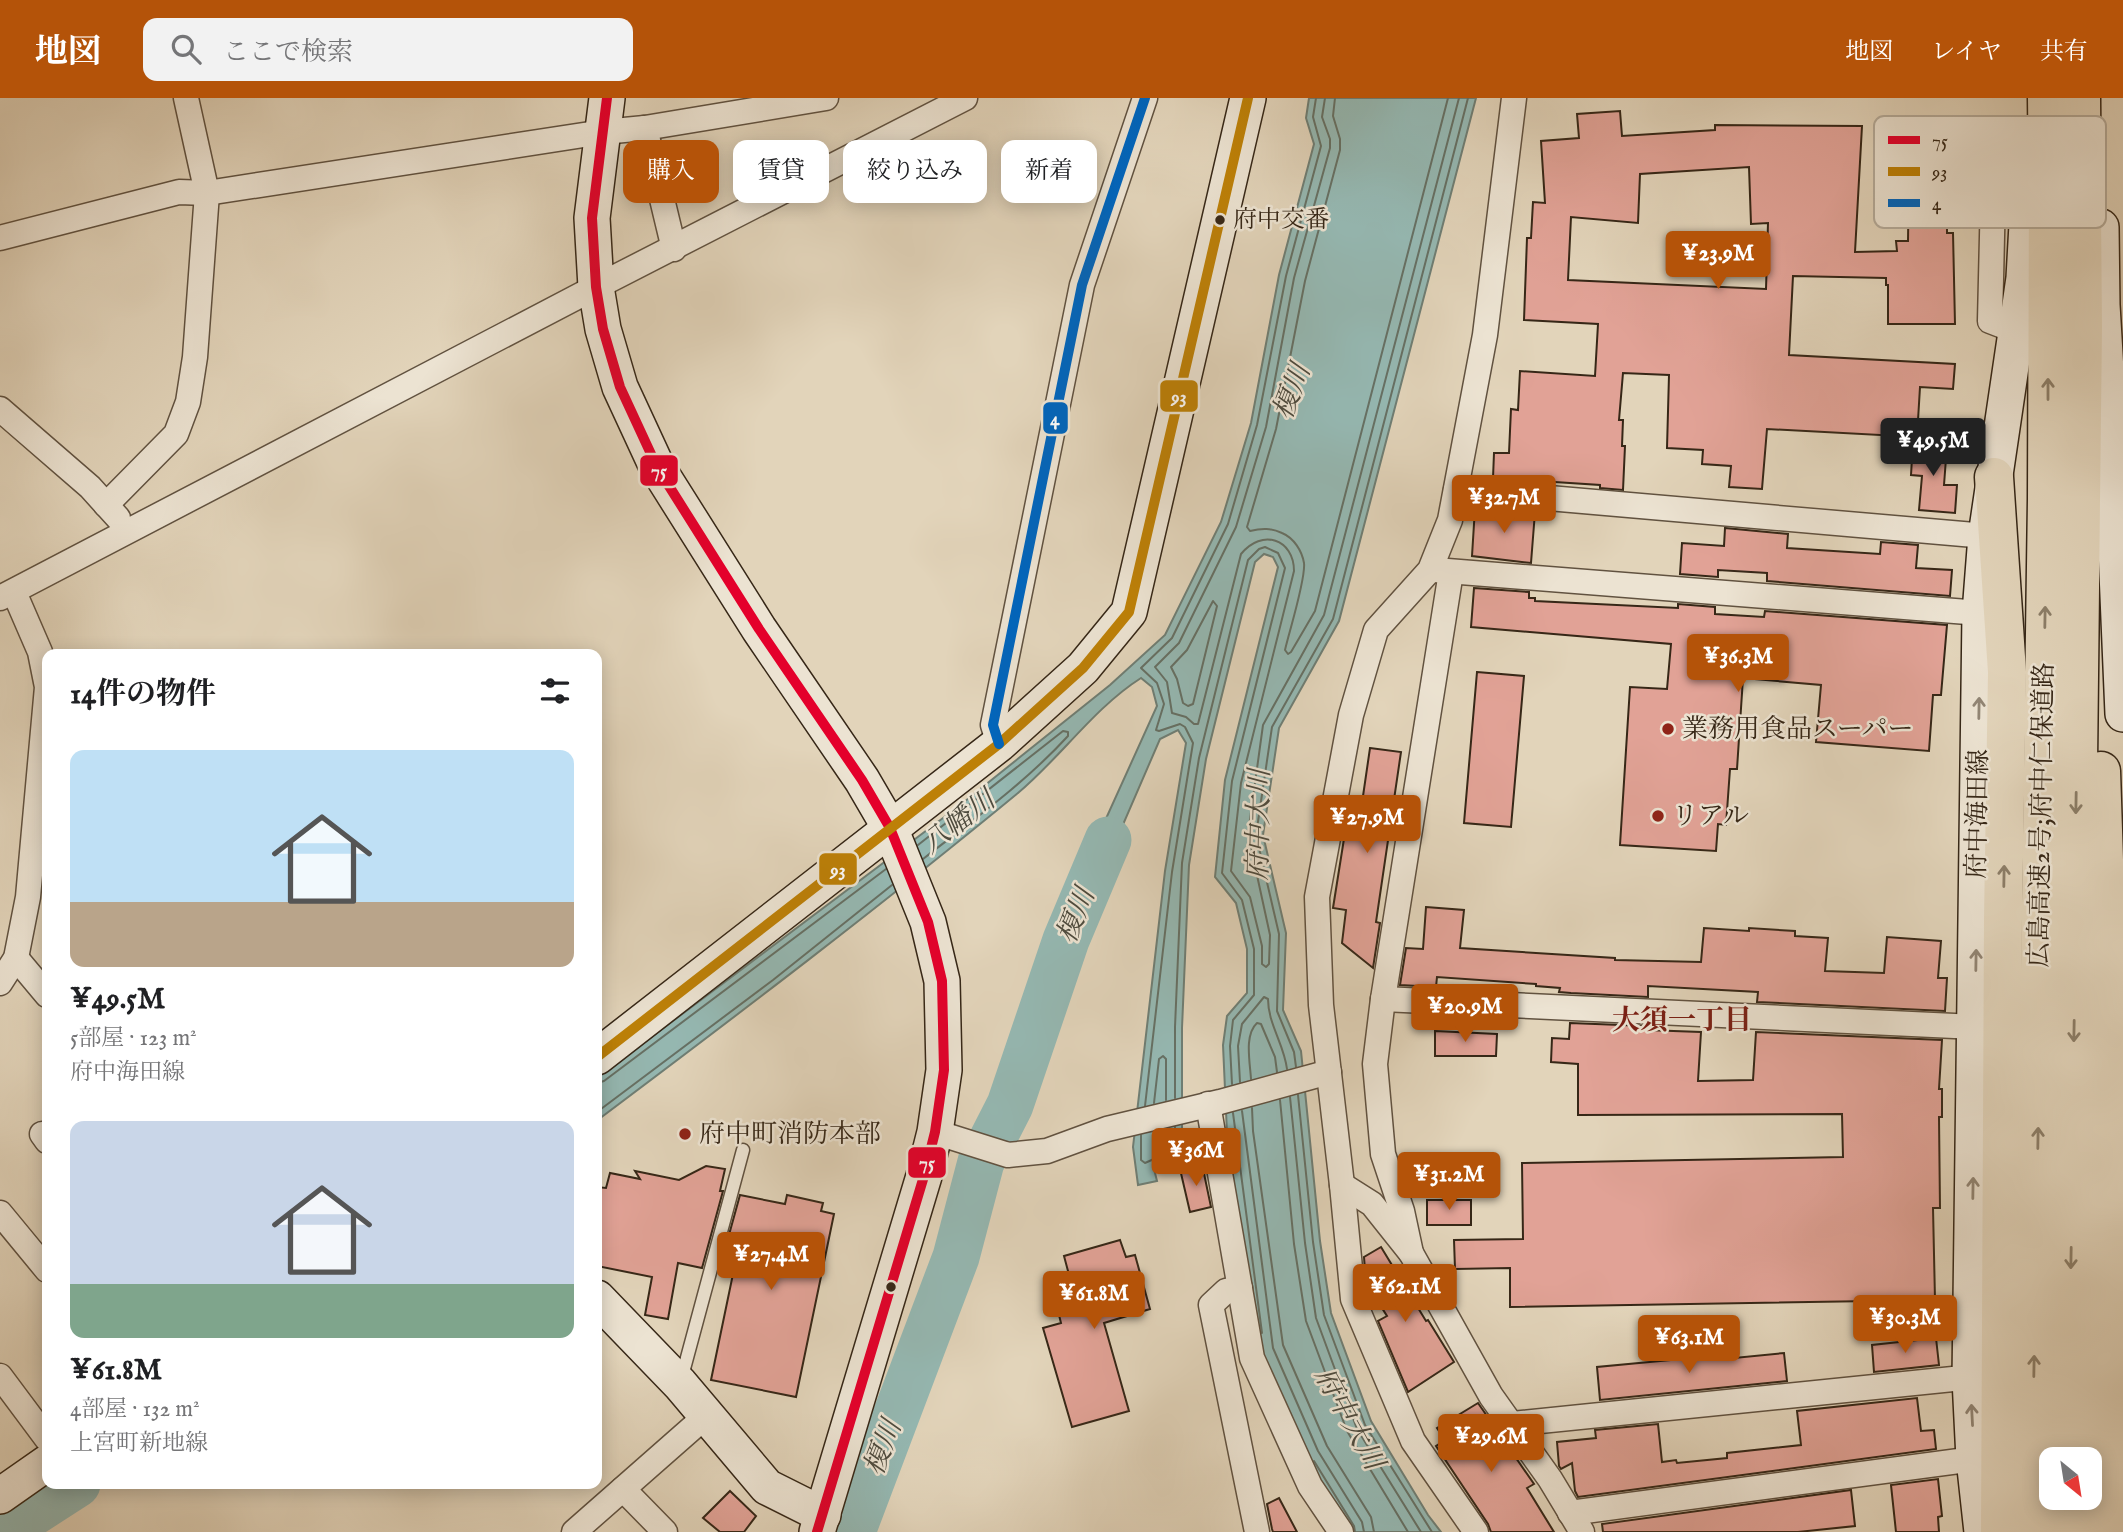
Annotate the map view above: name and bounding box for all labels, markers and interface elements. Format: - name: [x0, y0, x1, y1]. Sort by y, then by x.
- search box: [143, 18, 633, 81]
- icon: search: [167, 30, 205, 68]
- text: 地図: [35, 32, 101, 74]
- text: ここで検索: [223, 36, 353, 69]
- text: 地図: [1845, 37, 1893, 68]
- text: レイヤ: [1931, 37, 2002, 68]
- text: 共有: [2040, 37, 2088, 68]
- legend: [1874, 116, 2106, 228]
- text: 75: [1932, 130, 1948, 154]
- chip: 購入: [623, 140, 719, 203]
- chip: 賃貸: [733, 140, 829, 203]
- chip: 絞り込み: [843, 140, 987, 203]
- chip: 新着: [1001, 140, 1097, 203]
- text: 93: [1931, 161, 1947, 185]
- text: 4: [1932, 193, 1942, 217]
- place label: 府中交番: [1233, 205, 1329, 236]
- marker: 府中交番: [1213, 213, 1227, 227]
- pin: ¥23.9M: [1661, 232, 1775, 291]
- text: ¥23.9M: [1682, 239, 1754, 268]
- water label: 榎川: [1267, 357, 1320, 424]
- one-way arrow: [2041, 378, 2054, 401]
- line badge: 93: [1159, 379, 1199, 413]
- text: 93: [1170, 386, 1187, 410]
- line badge: 4: [1042, 401, 1069, 435]
- text: 4: [1050, 408, 1060, 432]
- pin: ¥49.5M: [1876, 418, 1990, 478]
- text: ¥49.5M: [1897, 426, 1969, 455]
- line badge: 75: [639, 454, 679, 487]
- text: 75: [651, 460, 667, 484]
- pin: ¥32.7M: [1447, 476, 1561, 535]
- text: ¥32.7M: [1468, 483, 1540, 512]
- one-way arrow: [2038, 606, 2052, 629]
- pin: ¥36.3M: [1681, 634, 1795, 694]
- text: ¥36.3M: [1703, 642, 1773, 671]
- street label: 広島高速2号;府中仁保道路: [2023, 662, 2061, 968]
- icon: filters: [536, 672, 574, 710]
- text: 14件の物件: [70, 676, 216, 714]
- one-way arrow: [1973, 697, 1986, 720]
- place label: 業務用食品スーパー: [1682, 713, 1913, 746]
- marker: 業務用食品スーパー: [1660, 721, 1676, 737]
- street label: 府中海田線: [1960, 749, 1996, 879]
- water label: 府中大川: [1242, 766, 1279, 881]
- water label: 八幡川: [915, 782, 1005, 863]
- one-way arrow: [2069, 791, 2083, 814]
- icon: home: [259, 796, 385, 922]
- pin: ¥27.9M: [1310, 796, 1424, 855]
- place label: リアル: [1672, 800, 1749, 833]
- text: ¥27.9M: [1330, 803, 1404, 832]
- marker: リアル: [1650, 808, 1666, 824]
- line badge: 93: [818, 852, 858, 886]
- text: 93: [829, 859, 846, 883]
- one-way arrow: [1997, 865, 2011, 888]
- water label: 榎川: [1050, 881, 1105, 949]
- one-way arrow: [1970, 949, 1983, 972]
- text: ¥49.5M: [70, 981, 165, 1019]
- pin: ¥20.9M: [1408, 984, 1522, 1044]
- text: ¥20.9M: [1427, 992, 1503, 1021]
- district label: 大須一丁目: [1612, 1004, 1752, 1039]
- one-way arrow: [2067, 1019, 2080, 1042]
- text: 5部屋 · 123 m²: [70, 1024, 197, 1053]
- text: 府中海田線: [70, 1058, 185, 1087]
- place label: 府中町消防本部: [699, 1118, 881, 1151]
- marker: 府中町消防本部: [677, 1126, 693, 1142]
- one-way arrow: [2031, 1127, 2044, 1150]
- pin: ¥36M: [1155, 1128, 1237, 1188]
- text: ¥36M: [1168, 1136, 1224, 1165]
- line badge: 75: [907, 1146, 947, 1179]
- text: 75: [919, 1152, 935, 1176]
- pin: ¥31.2M: [1392, 1152, 1506, 1212]
- text: ¥31.2M: [1413, 1160, 1485, 1189]
- icon: home: [259, 1167, 385, 1293]
- one-way arrow: [1966, 1177, 1980, 1200]
- pin: ¥27.4M: [714, 1232, 828, 1292]
- text: ¥27.4M: [733, 1240, 809, 1269]
- one-way arrow: [2064, 1246, 2078, 1269]
- pin: ¥62.1M: [1348, 1264, 1462, 1324]
- pin: ¥61.8M: [1037, 1272, 1151, 1331]
- text: ¥62.1M: [1369, 1272, 1441, 1301]
- text: ¥61.8M: [1059, 1279, 1129, 1308]
- unlabelled marker: [884, 1280, 898, 1294]
- pin: ¥30.3M: [1848, 1296, 1962, 1355]
- text: ¥30.3M: [1869, 1303, 1941, 1332]
- pin: ¥63.1M: [1632, 1316, 1746, 1375]
- text: ¥63.1M: [1654, 1323, 1724, 1352]
- text: ¥61.8M: [70, 1352, 162, 1390]
- one-way arrow: [2028, 1355, 2041, 1378]
- water label: 府中大川: [1306, 1362, 1392, 1479]
- text: 4部屋 · 132 m²: [70, 1395, 200, 1424]
- one-way arrow: [1966, 1404, 1979, 1427]
- water label: 榎川: [858, 1413, 911, 1480]
- pin: ¥29.6M: [1434, 1414, 1548, 1474]
- text: ¥29.6M: [1454, 1422, 1528, 1451]
- text: 上宮町新地線: [70, 1429, 208, 1458]
- north arrow: [2039, 1447, 2102, 1510]
- map controls: [2039, 1447, 2102, 1510]

